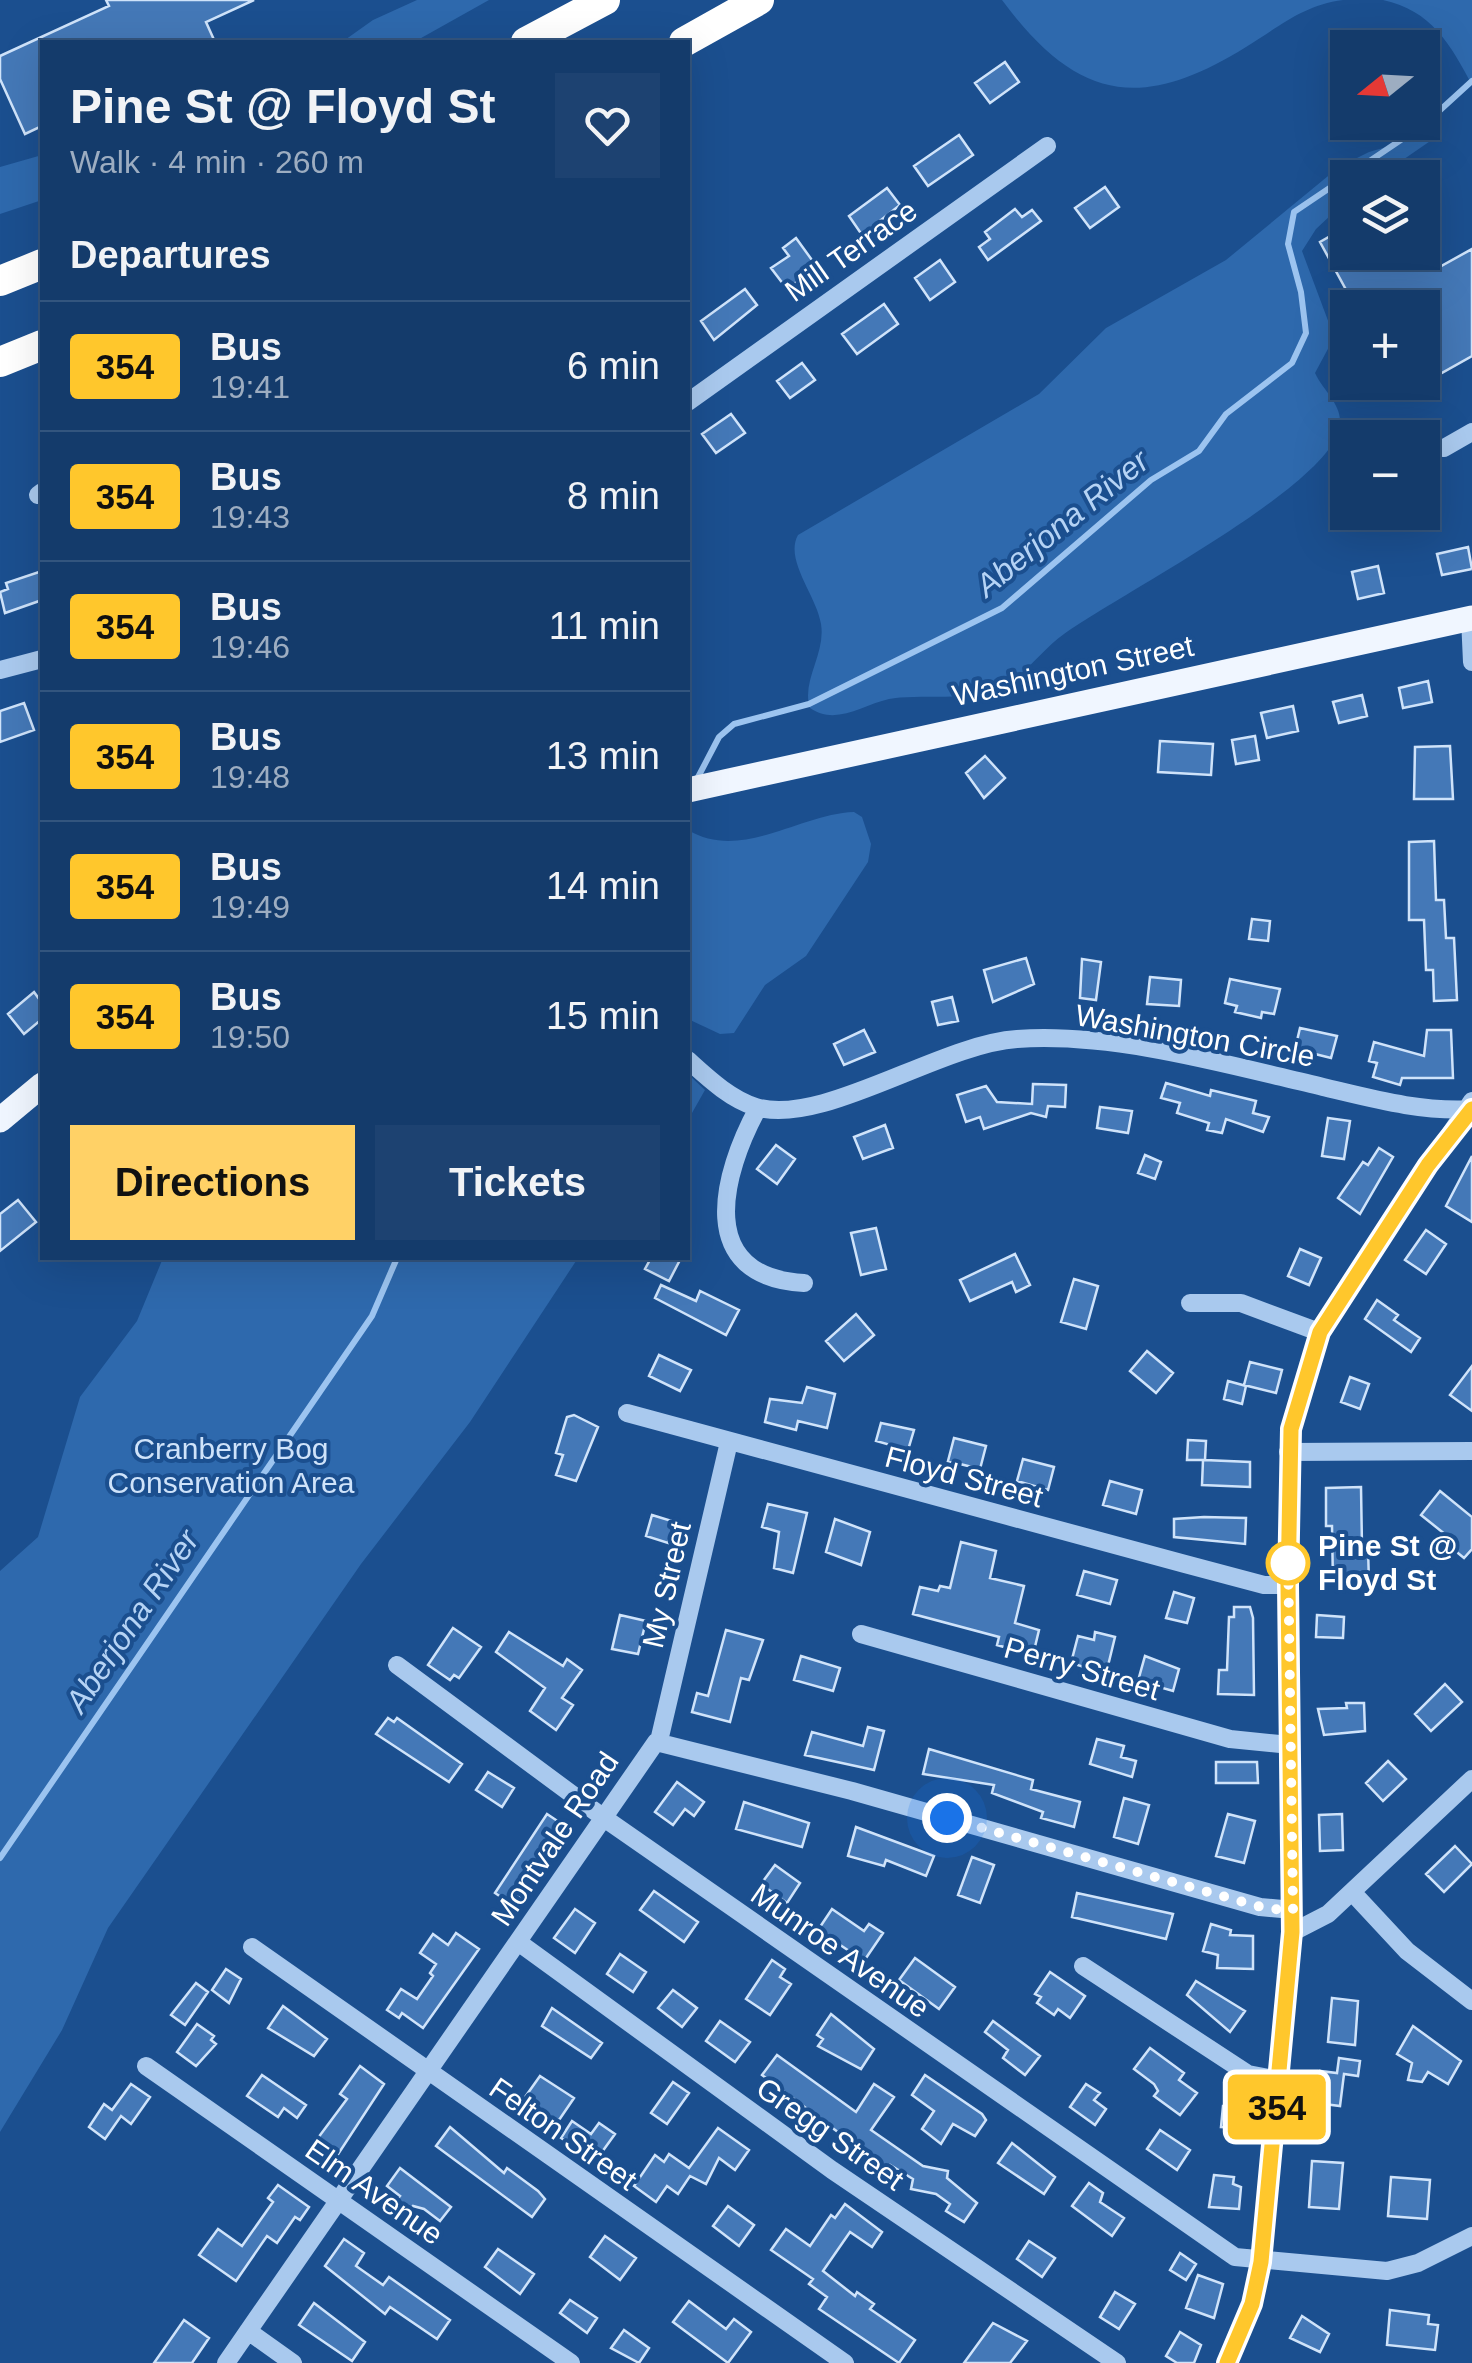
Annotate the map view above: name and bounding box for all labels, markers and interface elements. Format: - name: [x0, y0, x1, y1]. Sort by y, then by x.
- north arrow: [1330, 30, 1440, 140]
- map controls: [1330, 30, 1440, 530]
- button: heart: [555, 73, 660, 178]
- text: Pine St @ Floyd St: [70, 80, 496, 133]
- text: Walk · 4 min · 260 m: [70, 144, 364, 180]
- button: layers: [1330, 160, 1440, 270]
- street label: Mill Terrace: [779, 193, 923, 308]
- text: Departures: [70, 234, 271, 276]
- button: +: [1330, 290, 1440, 400]
- text: Bus: [210, 326, 282, 368]
- text: 6 min: [567, 345, 660, 387]
- text: 354: [96, 347, 154, 386]
- text: 19:41: [210, 369, 290, 405]
- button: −: [1330, 420, 1440, 530]
- water label: Aberjona River: [967, 442, 1157, 605]
- text: Bus: [210, 456, 282, 498]
- text: 8 min: [567, 475, 660, 517]
- text: 354: [96, 477, 154, 516]
- text: 19:43: [210, 499, 290, 535]
- text: Bus: [210, 586, 282, 628]
- text: 11 min: [549, 605, 660, 647]
- text: 354: [96, 607, 154, 646]
- text: 19:46: [210, 629, 290, 665]
- street label: Washington Street: [949, 629, 1197, 712]
- text: Bus: [210, 716, 282, 758]
- text: 13 min: [546, 735, 660, 777]
- text: 354: [96, 737, 154, 776]
- text: 19:48: [210, 759, 290, 795]
- text: Bus: [210, 846, 282, 888]
- text: 14 min: [546, 865, 660, 907]
- text: 354: [96, 867, 154, 906]
- text: 19:49: [210, 889, 290, 925]
- text: Bus: [210, 976, 282, 1018]
- text: 15 min: [546, 995, 660, 1037]
- text: 354: [96, 997, 154, 1036]
- street label: Washington Circle: [1073, 998, 1317, 1073]
- text: 19:50: [210, 1019, 290, 1055]
- button: Directions: [70, 1125, 355, 1240]
- button: Tickets: [375, 1125, 660, 1240]
- park label: Cranberry Bog Conservation Area: [108, 1432, 355, 1499]
- street label: Floyd Street: [882, 1440, 1047, 1514]
- street label: My Street: [636, 1518, 697, 1651]
- water label: Aberjona River: [57, 1522, 207, 1720]
- place label: Pine St @ Floyd St: [1318, 1529, 1457, 1596]
- marker: Pine St @ Floyd St: [1267, 1542, 1309, 1584]
- street label: Perry Street: [1001, 1631, 1164, 1707]
- street label: Montvale Road: [484, 1746, 625, 1932]
- your location: [922, 1793, 972, 1843]
- street label: Munroe Avenue: [745, 1877, 936, 2024]
- street label: Felton Street: [483, 2071, 644, 2197]
- street label: Gregg Street: [750, 2071, 911, 2197]
- line badge: 354: [1220, 2074, 1334, 2140]
- text: 354: [1248, 2088, 1306, 2127]
- street label: Elm Avenue: [299, 2132, 449, 2251]

